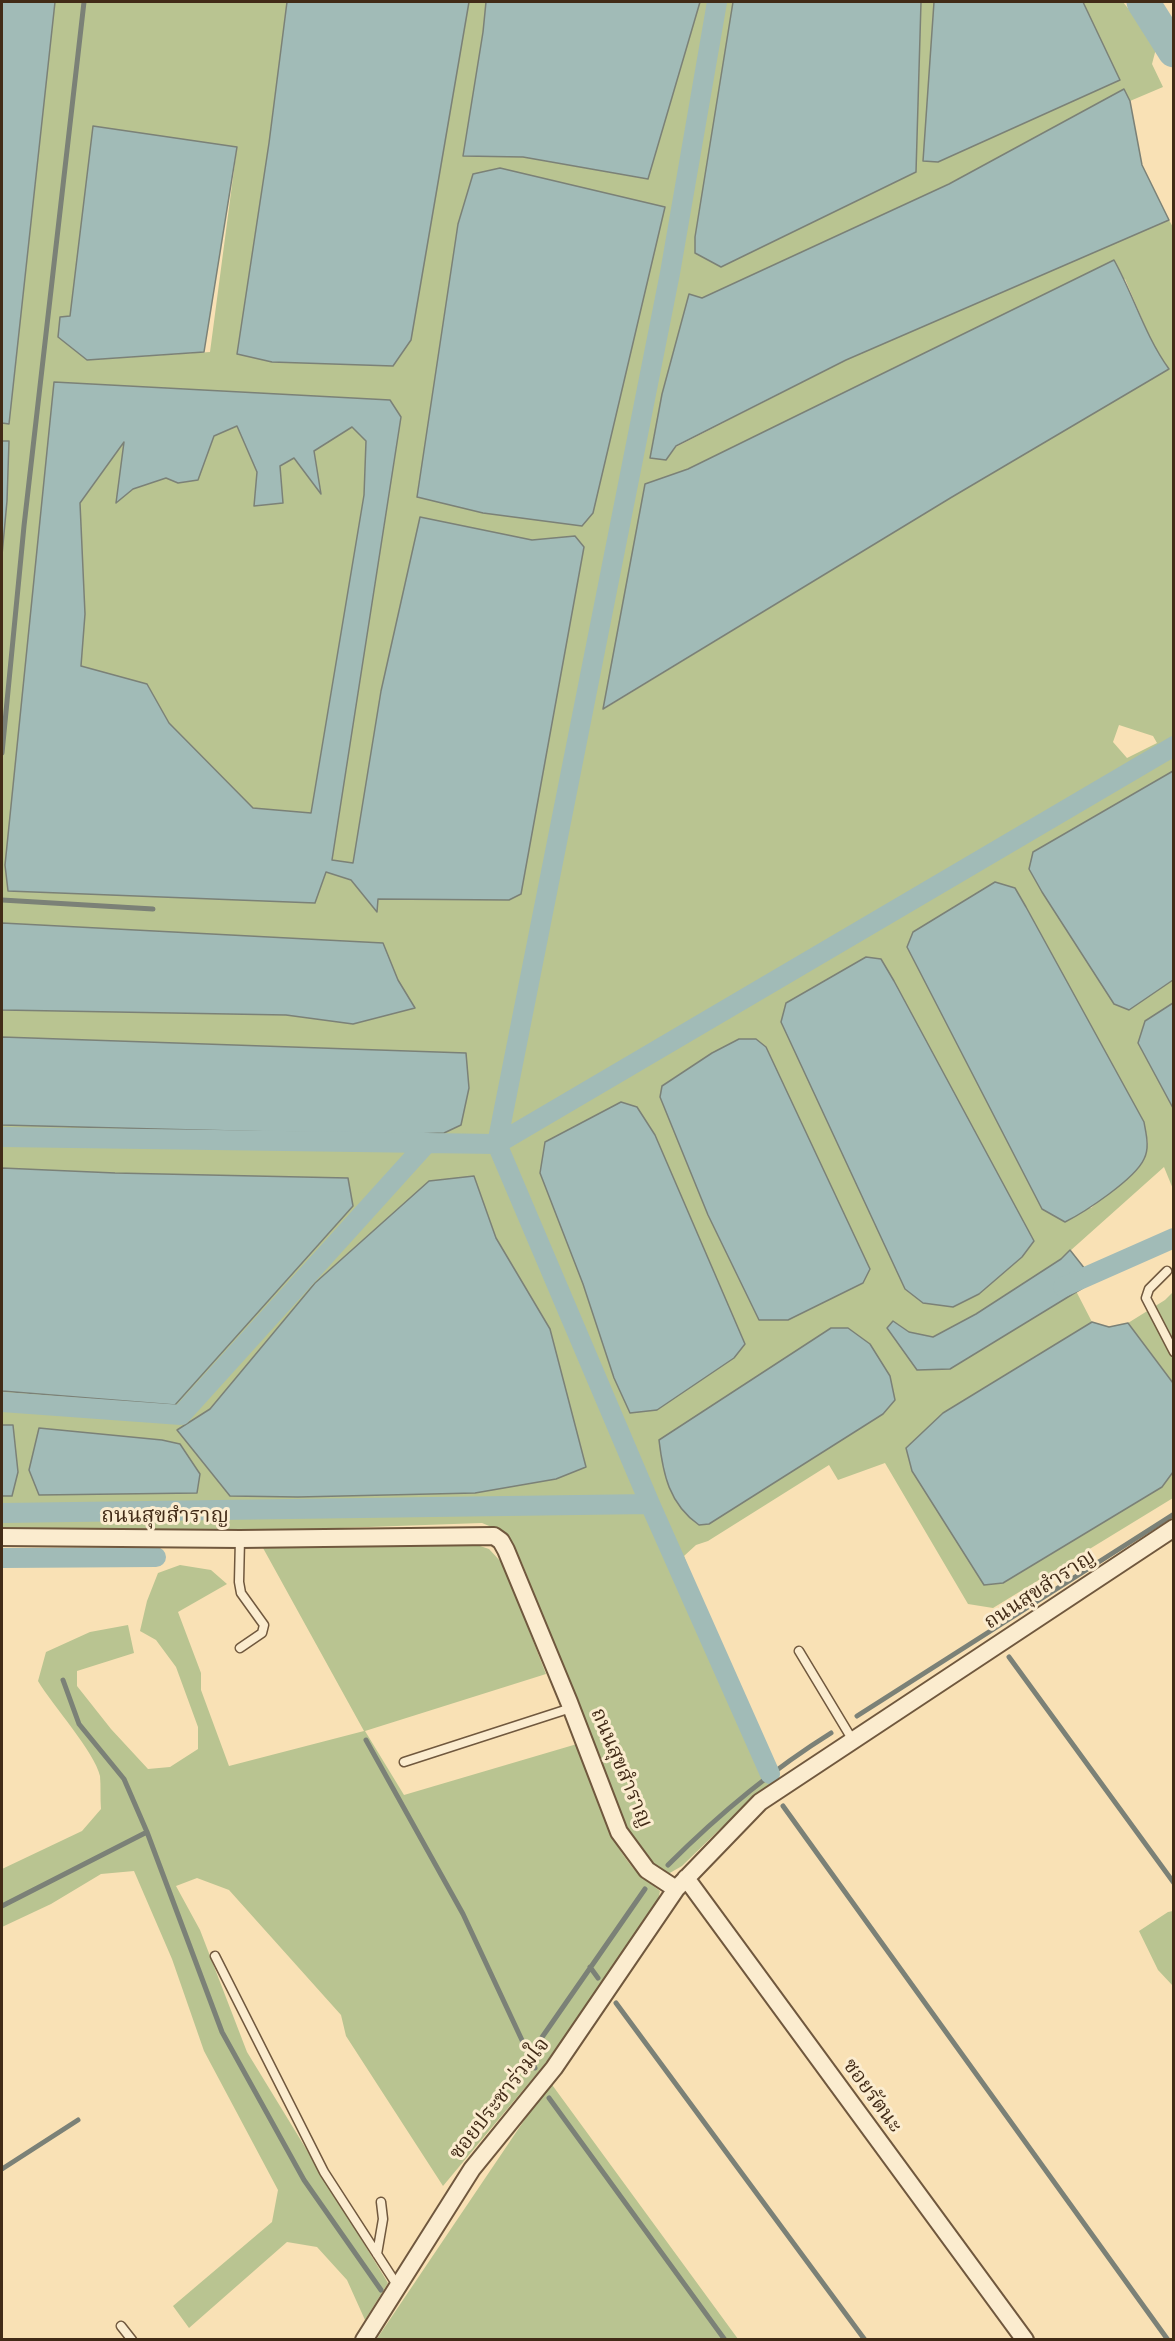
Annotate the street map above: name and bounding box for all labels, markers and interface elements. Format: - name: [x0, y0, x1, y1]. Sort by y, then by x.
- street label: ถนนสุขสำราญ: [101, 1503, 229, 1529]
- street label: ถนนสุขสำราญ: [980, 1545, 1100, 1635]
- street label: ถนนสุขสำราญ: [584, 1704, 658, 1832]
- street label: ซอยประชาร่วมใจ: [444, 2033, 556, 2165]
- street label: ซอยรัตนะ: [837, 2054, 907, 2138]

